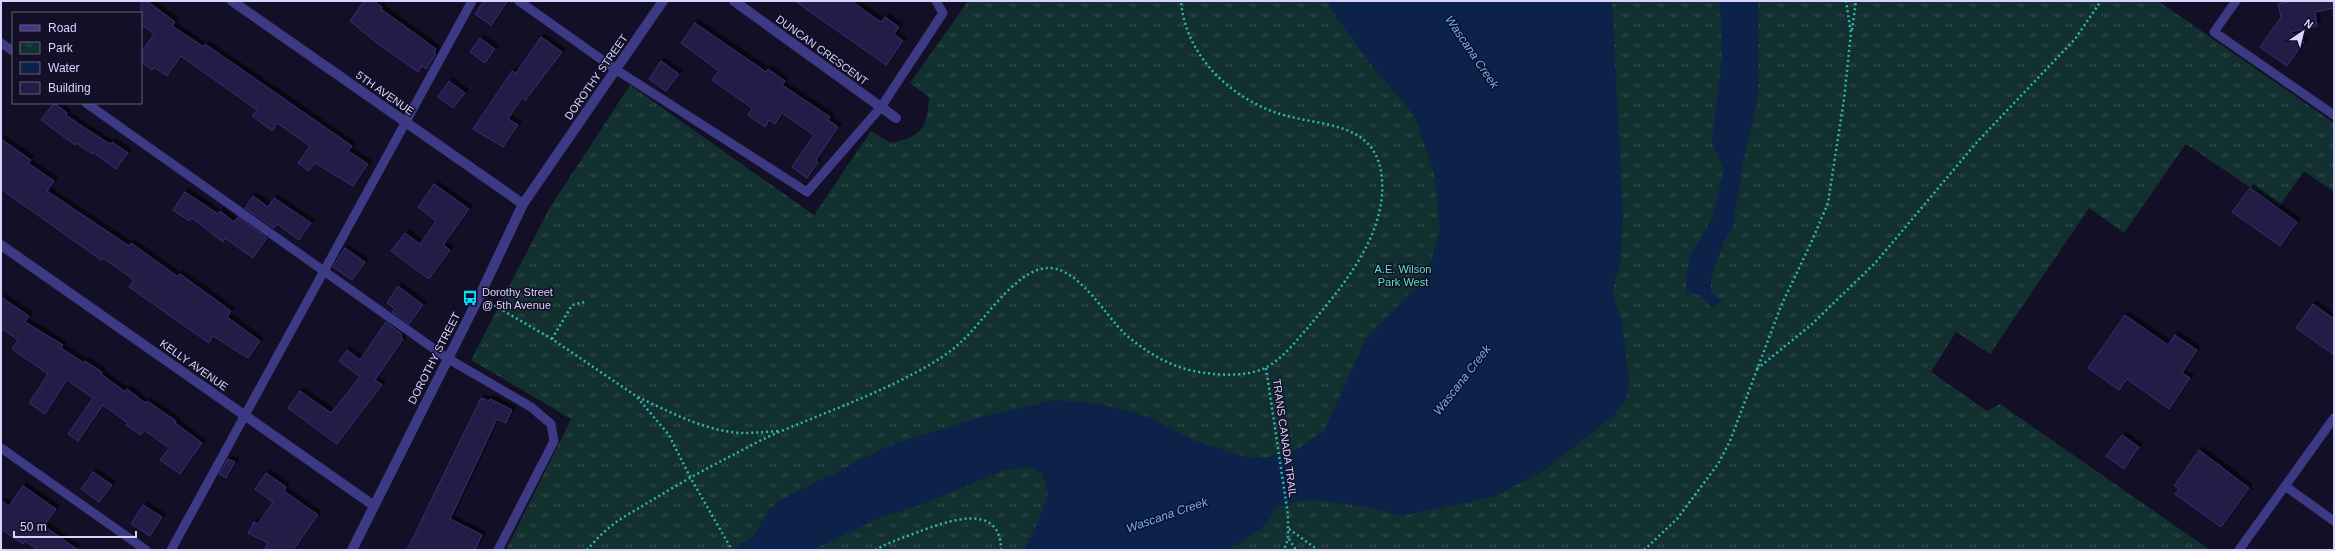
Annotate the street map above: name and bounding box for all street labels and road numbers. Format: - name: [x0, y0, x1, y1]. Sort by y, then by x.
- street label: DUNCAN CRESCENT: [774, 13, 870, 88]
- street label: DOROTHY STREET: [562, 32, 630, 122]
- street label: 5TH AVENUE: [354, 69, 416, 117]
- street label: DOROTHY STREET: [406, 310, 462, 406]
- street label: KELLY AVENUE: [158, 337, 230, 393]
- street label: TRANS CANADA TRAIL: [1271, 378, 1299, 498]

